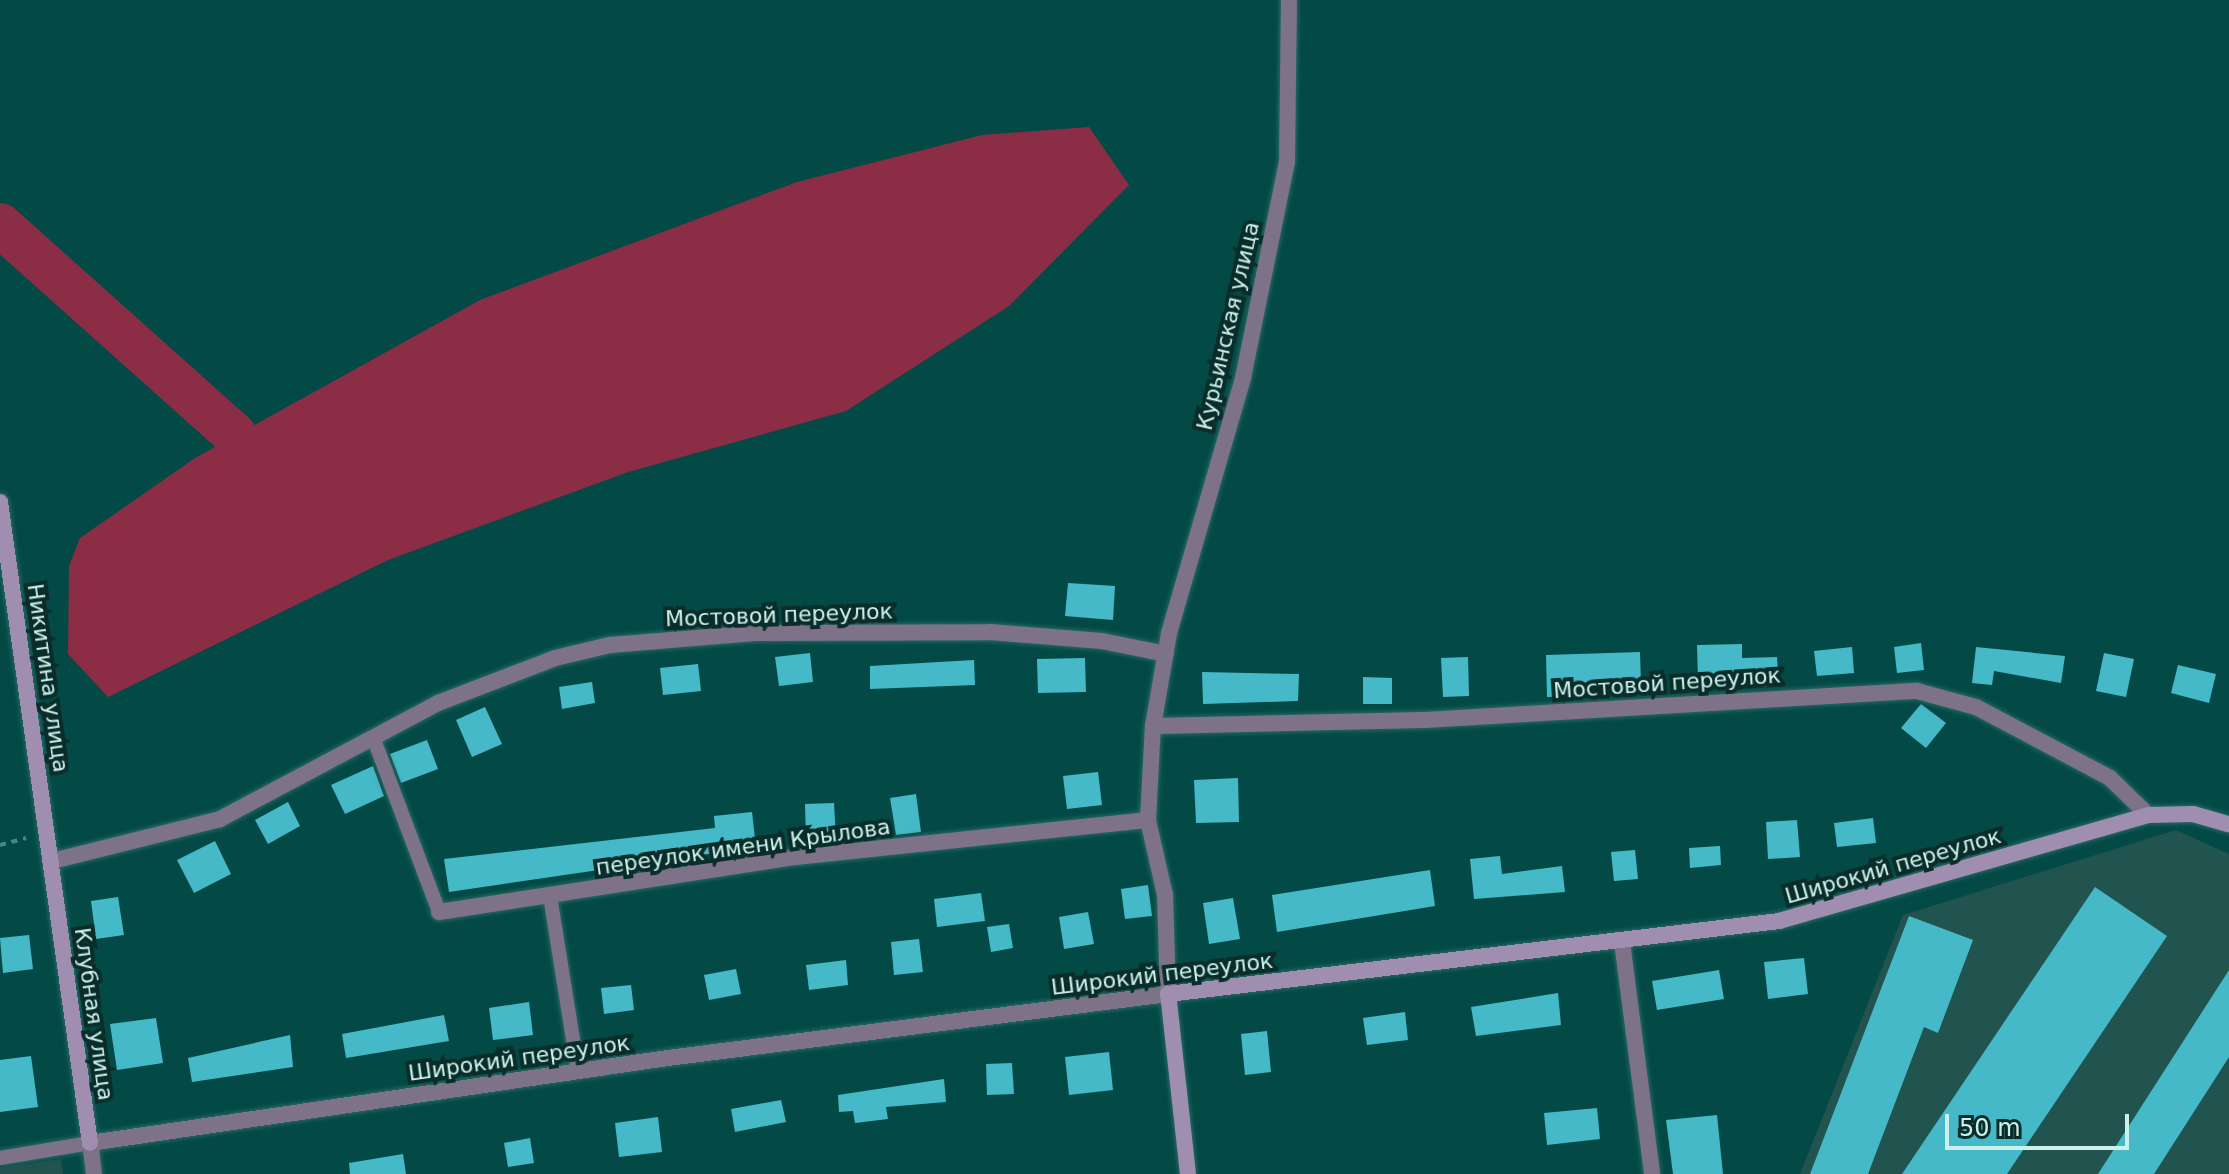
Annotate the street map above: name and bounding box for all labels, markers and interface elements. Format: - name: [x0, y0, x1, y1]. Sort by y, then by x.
- street label: Курьинская улица: [1191, 219, 1265, 433]
- street label: Никитина улица: [22, 582, 74, 774]
- street label: Мостовой переулок: [665, 598, 893, 632]
- street label: Мостовой переулок: [1552, 662, 1782, 704]
- street label: переулок имени Крылова: [594, 813, 892, 881]
- street label: Широкий переулок: [1782, 823, 2004, 909]
- street label: Клубная улица: [69, 926, 119, 1102]
- street label: Широкий переулок: [1050, 947, 1274, 1001]
- street label: Широкий переулок: [407, 1029, 631, 1087]
- scale bar: [1949, 1098, 2133, 1148]
- text: 50 m: [1959, 1114, 2021, 1142]

